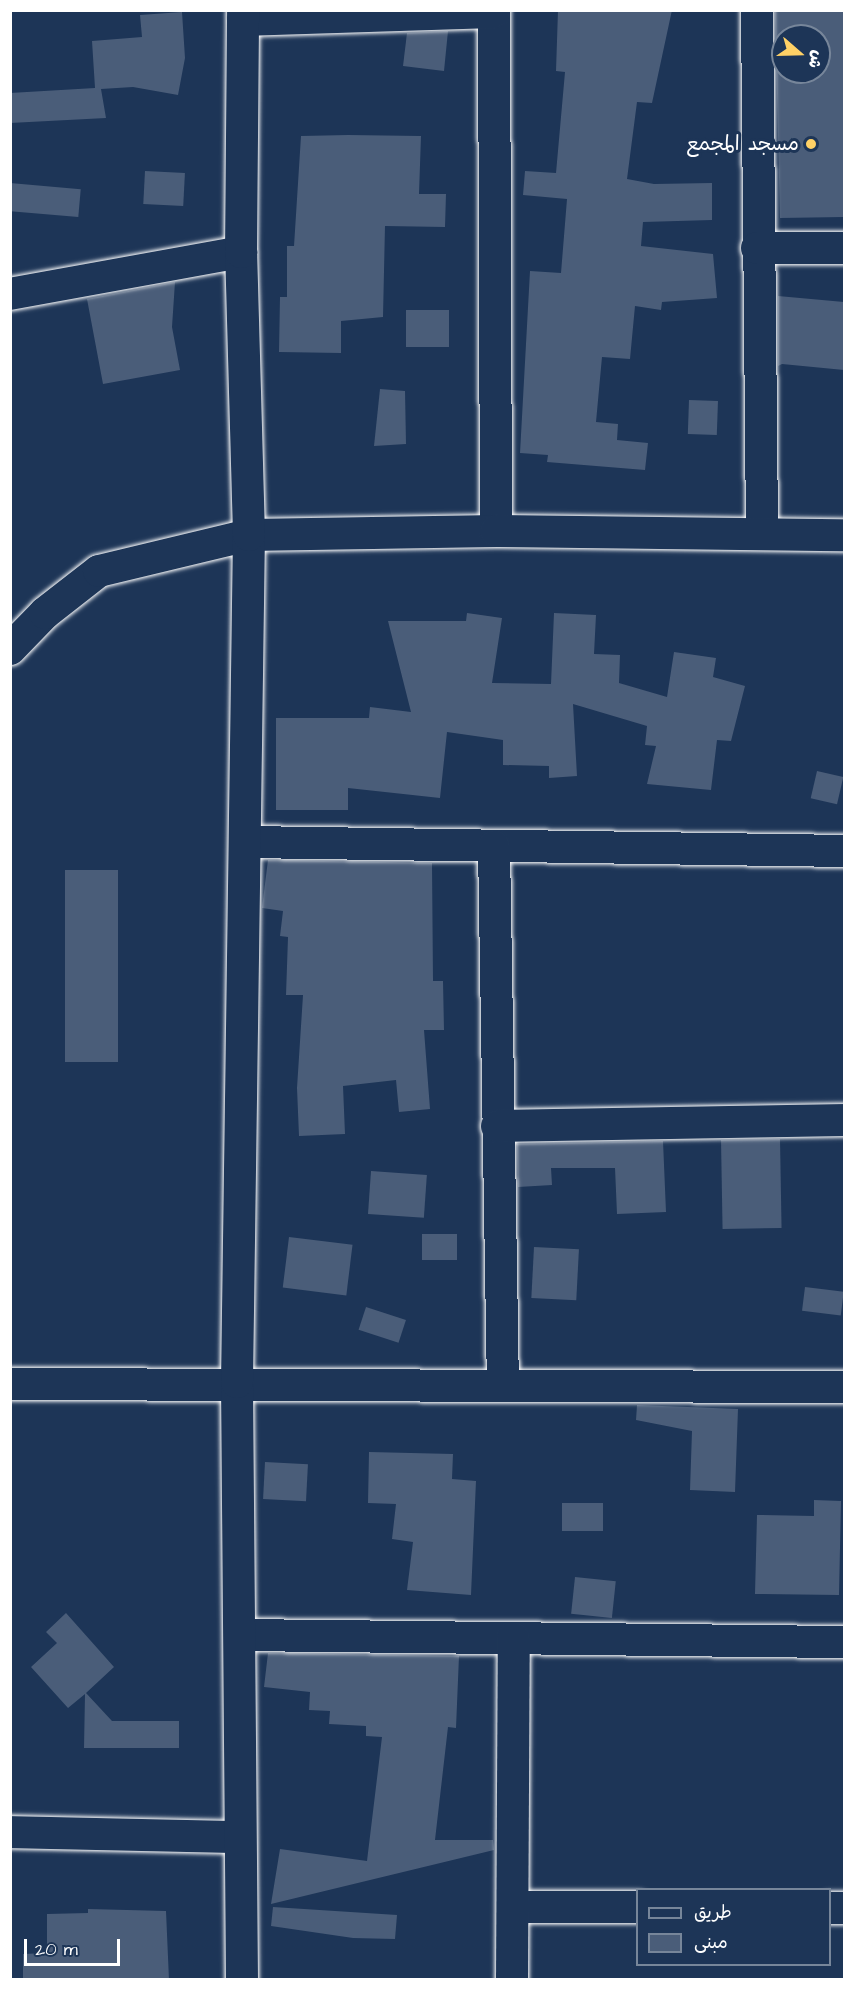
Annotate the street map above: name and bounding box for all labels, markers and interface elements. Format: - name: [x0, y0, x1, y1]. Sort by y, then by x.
- north arrow: [771, 24, 831, 84]
- text: ش: [803, 47, 829, 72]
- place label: مسجد المجمع: [686, 132, 799, 156]
- marker: مسجد المجمع: [804, 137, 818, 151]
- legend: [636, 1888, 831, 1966]
- text: طريق: [694, 1900, 732, 1925]
- scale bar: [27, 1927, 123, 1965]
- text: مبنى: [694, 1930, 728, 1955]
- text: 20 m: [35, 1937, 78, 1962]

